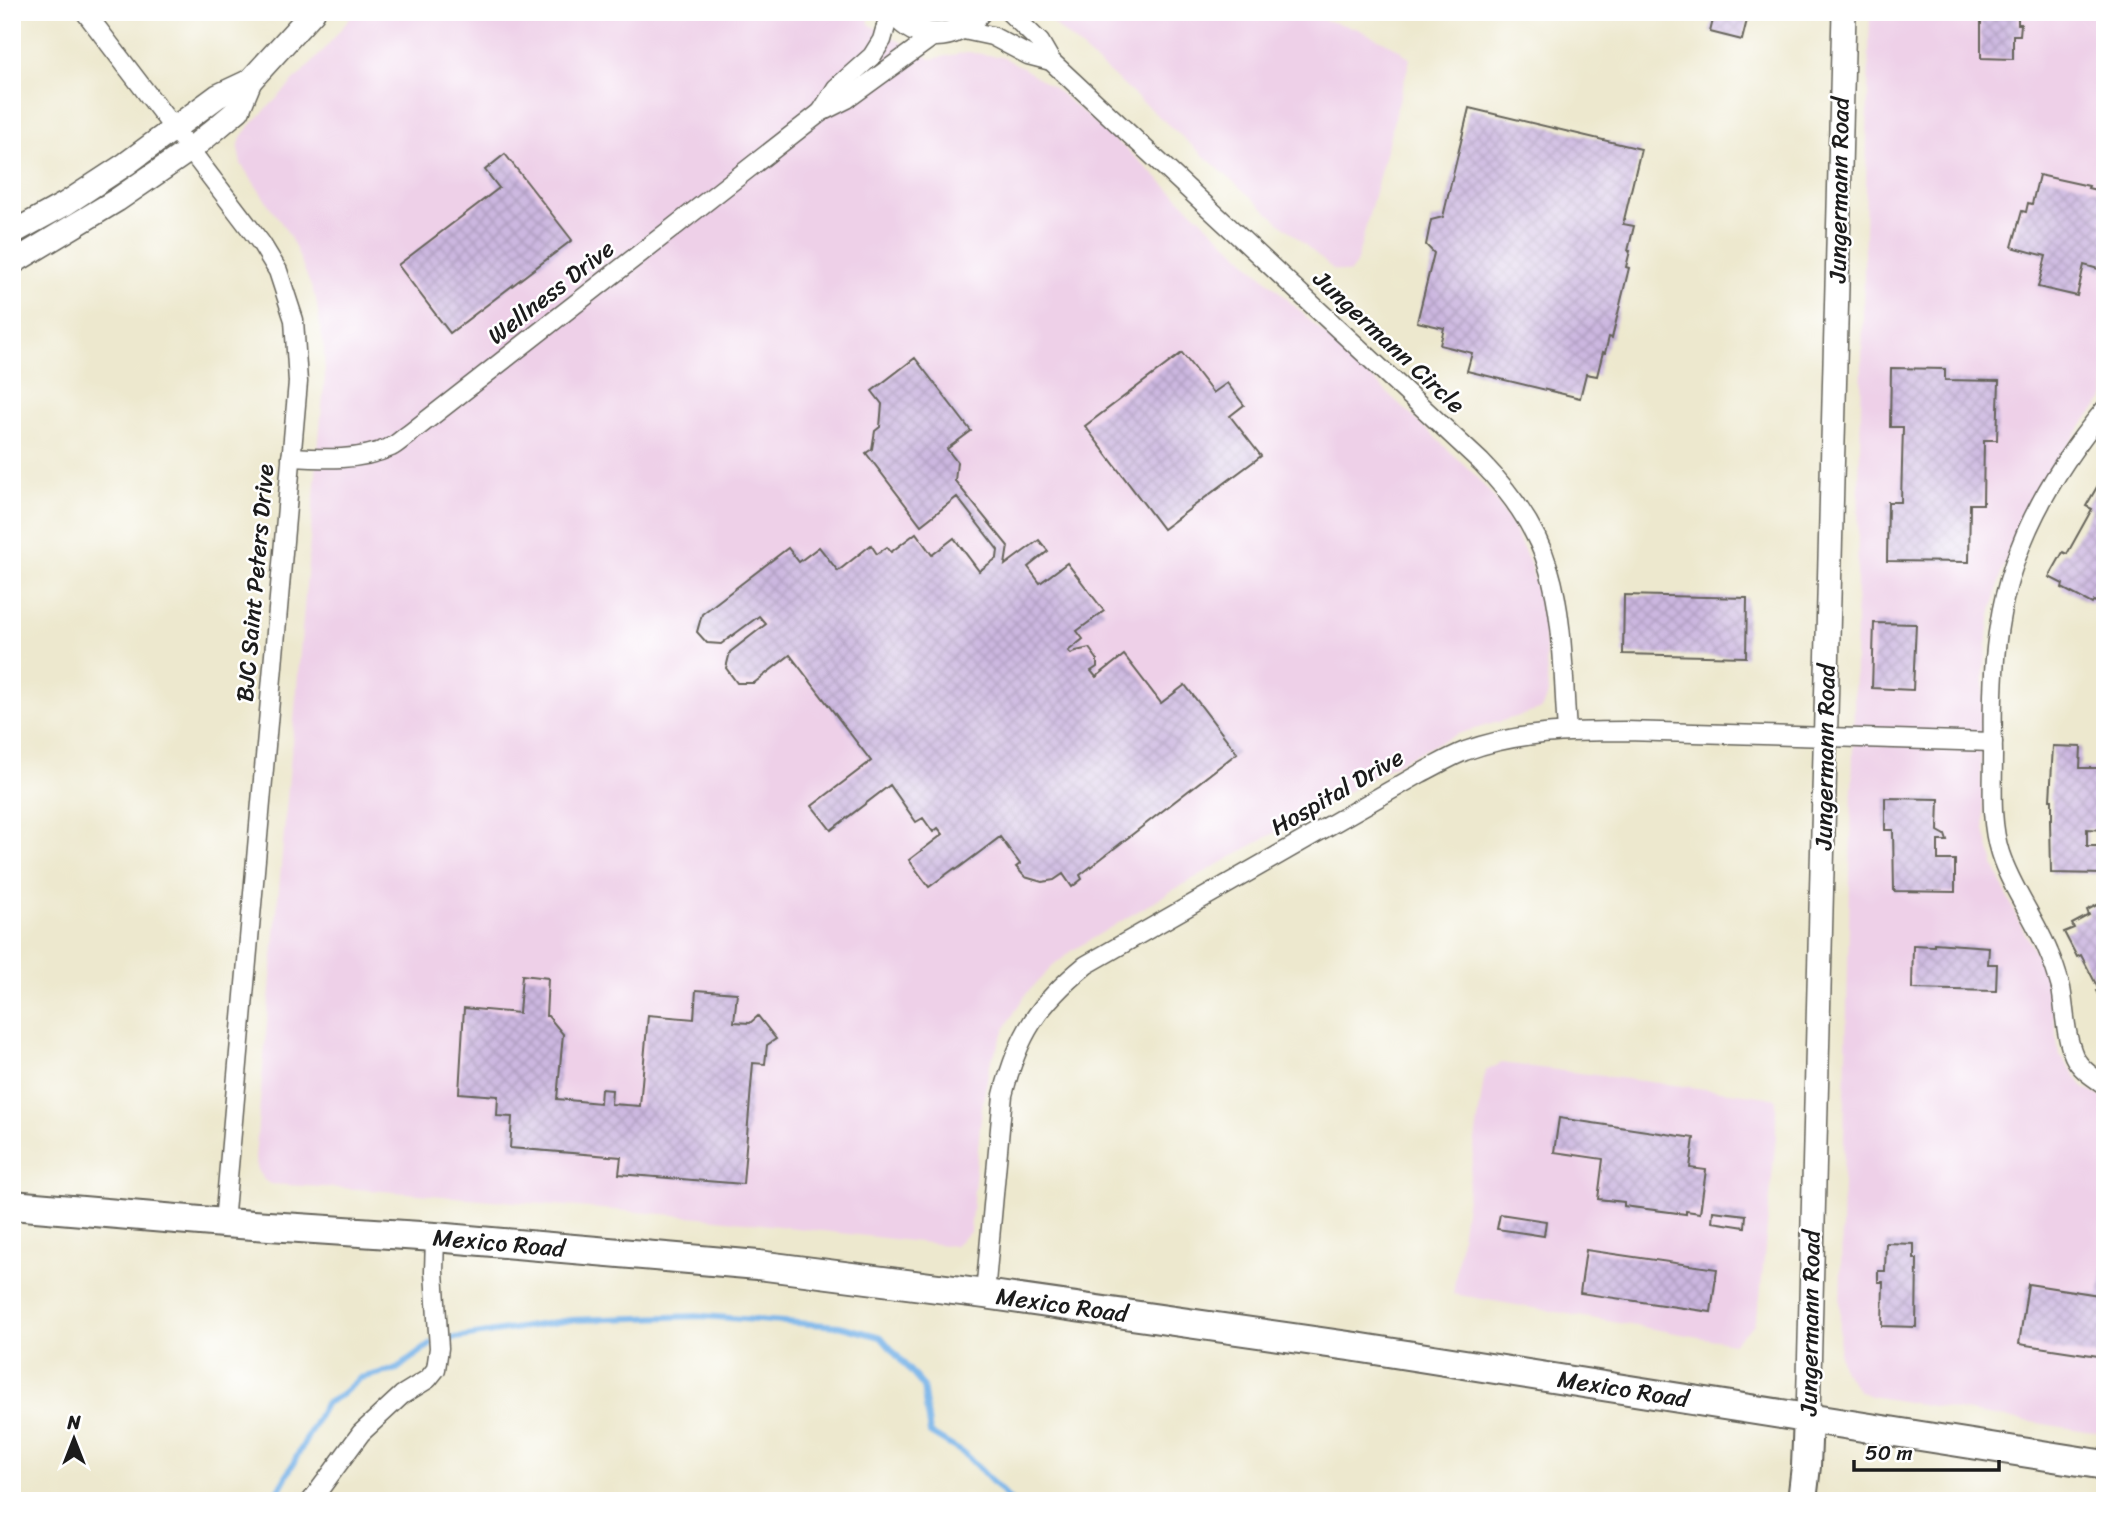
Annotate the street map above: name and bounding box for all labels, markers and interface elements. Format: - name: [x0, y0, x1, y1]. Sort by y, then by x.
- street label: Jungermann Road: [1816, 95, 1862, 284]
- street label: Wellness Drive: [478, 228, 624, 356]
- street label: Jungermann Circle: [1302, 259, 1475, 424]
- street label: BJC Saint Peters Drive: [224, 462, 286, 704]
- street label: Jungermann Road: [1802, 662, 1848, 851]
- street label: Hospital Drive: [1262, 737, 1412, 847]
- street label: Mexico Road: [431, 1216, 568, 1270]
- street label: Jungermann Road: [1787, 1228, 1833, 1417]
- street label: Mexico Road: [994, 1275, 1132, 1335]
- street label: Mexico Road: [1554, 1358, 1693, 1420]
- north arrow: [38, 1404, 108, 1474]
- text: N: [66, 1406, 81, 1439]
- scale bar: [1854, 1429, 2000, 1473]
- text: 50 m: [1865, 1434, 1913, 1472]

